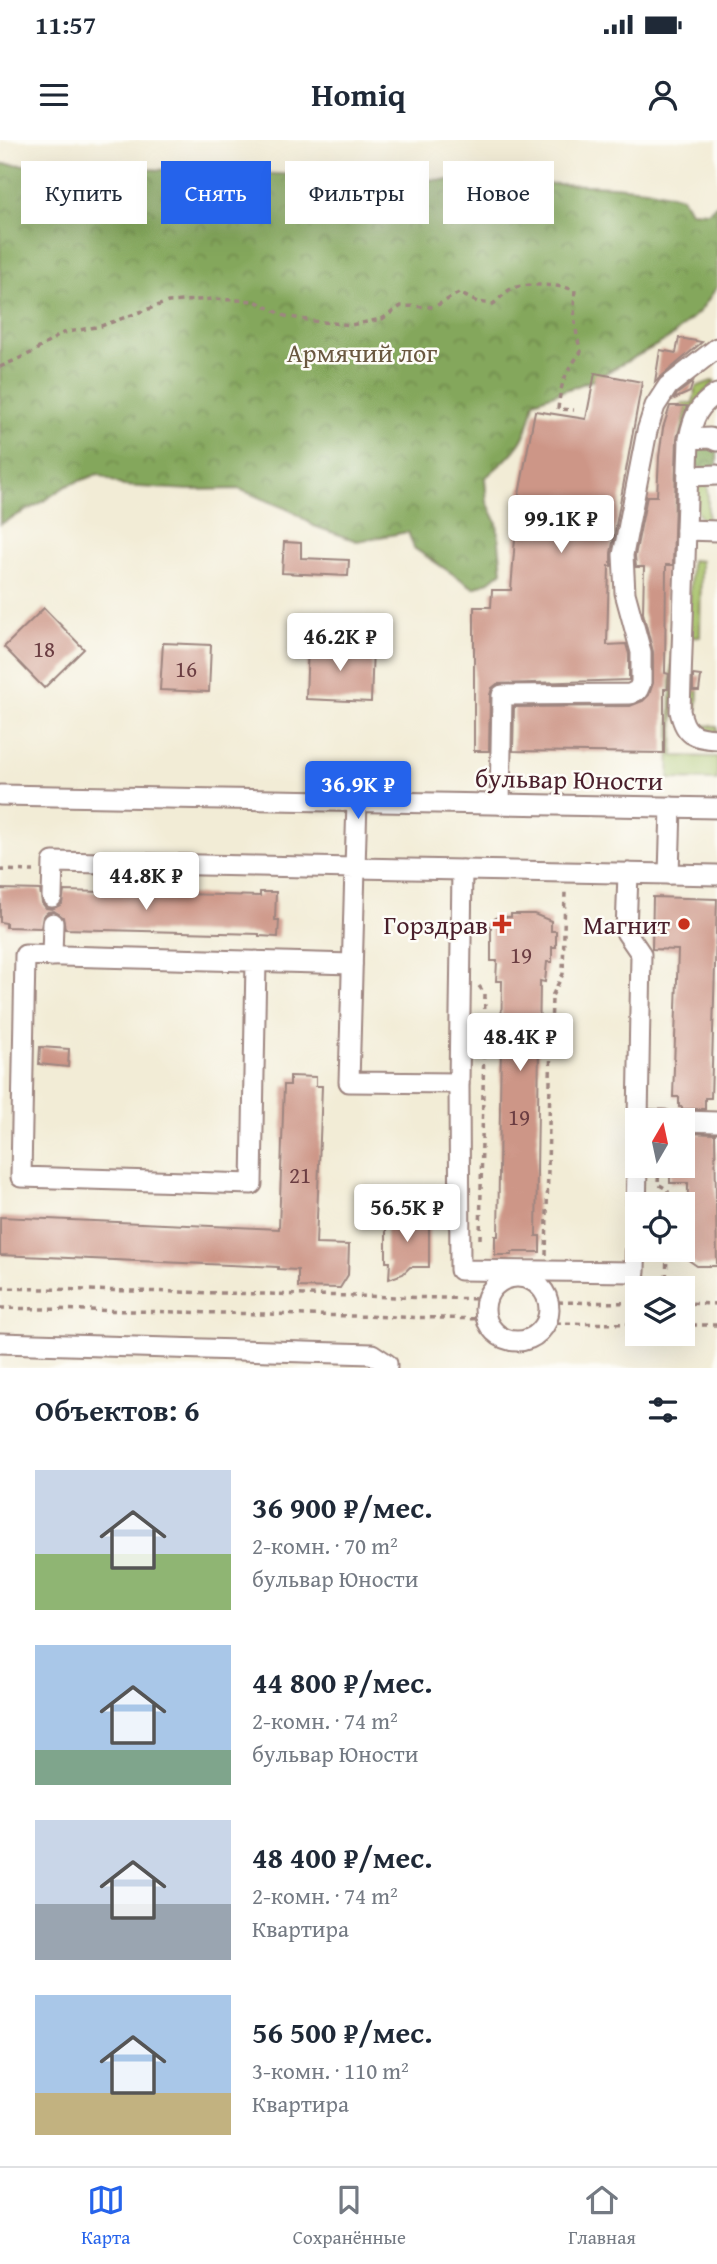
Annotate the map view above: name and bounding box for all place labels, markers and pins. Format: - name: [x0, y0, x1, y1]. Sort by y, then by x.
- pin: 99.1K ₽: [496, 496, 626, 555]
- pin: 46.2K ₽: [275, 614, 405, 673]
- pin: 36.9K ₽: [293, 762, 423, 821]
- pin: 44.8K ₽: [81, 852, 211, 912]
- place label: Горздрав: [384, 905, 488, 944]
- place label: Магнит: [583, 905, 670, 944]
- marker: Горздрав: [494, 916, 510, 932]
- marker: Магнит: [676, 916, 692, 932]
- pin: 48.4K ₽: [455, 1014, 585, 1073]
- pin: 56.5K ₽: [342, 1184, 472, 1244]

